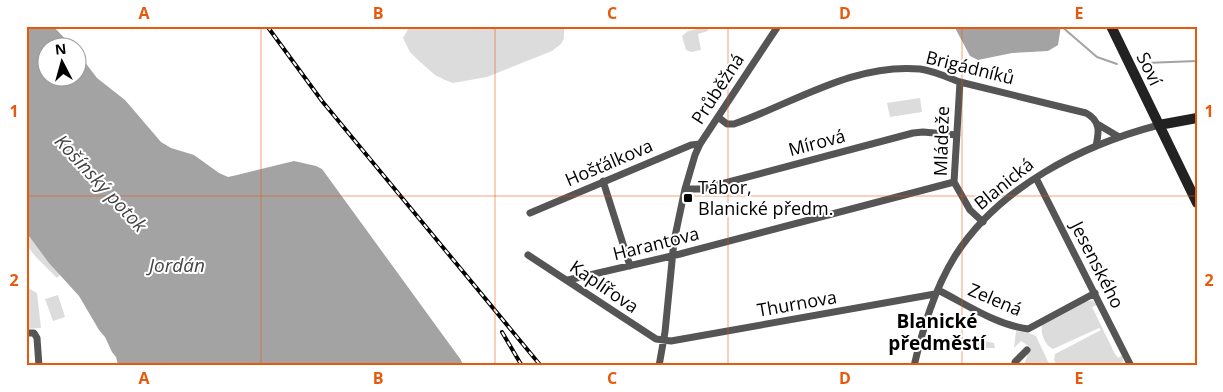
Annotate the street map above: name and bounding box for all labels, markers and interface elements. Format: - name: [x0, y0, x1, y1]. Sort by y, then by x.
- text: A: [138, 2, 150, 24]
- text: B: [373, 2, 383, 24]
- text: C: [607, 2, 617, 24]
- text: D: [839, 2, 851, 24]
- text: E: [1075, 2, 1084, 24]
- north arrow: [38, 38, 88, 88]
- text: N: [54, 39, 67, 59]
- street label: Brigádníků: [923, 44, 1017, 90]
- street label: Průběžná: [685, 48, 749, 128]
- street label: Soví: [1132, 48, 1168, 90]
- text: 1: [9, 100, 19, 122]
- text: 1: [1204, 100, 1214, 122]
- street label: Mládeže: [928, 105, 954, 177]
- street label: Mírová: [786, 123, 848, 161]
- water label: Košínský potok: [49, 129, 153, 238]
- street label: Hošťálkova: [561, 133, 656, 191]
- street label: Blanická: [969, 152, 1038, 215]
- place label: Tábor, Blanické předm.: [698, 175, 834, 220]
- marker: Tábor, Blanické předm.: [682, 192, 694, 204]
- street label: Jesenského: [1065, 215, 1130, 312]
- street label: Harantova: [610, 221, 701, 265]
- water label: Jordán: [146, 252, 205, 278]
- street label: Kaplířova: [565, 254, 644, 318]
- text: 2: [9, 269, 19, 291]
- text: 2: [1204, 269, 1214, 291]
- street label: Zelená: [965, 277, 1026, 321]
- street label: Thurnova: [755, 284, 838, 322]
- district label: Blanické předměstí: [888, 308, 987, 356]
- text: A: [138, 367, 150, 389]
- text: B: [373, 367, 383, 389]
- text: C: [607, 367, 617, 389]
- text: D: [839, 367, 851, 389]
- text: E: [1075, 367, 1084, 389]

